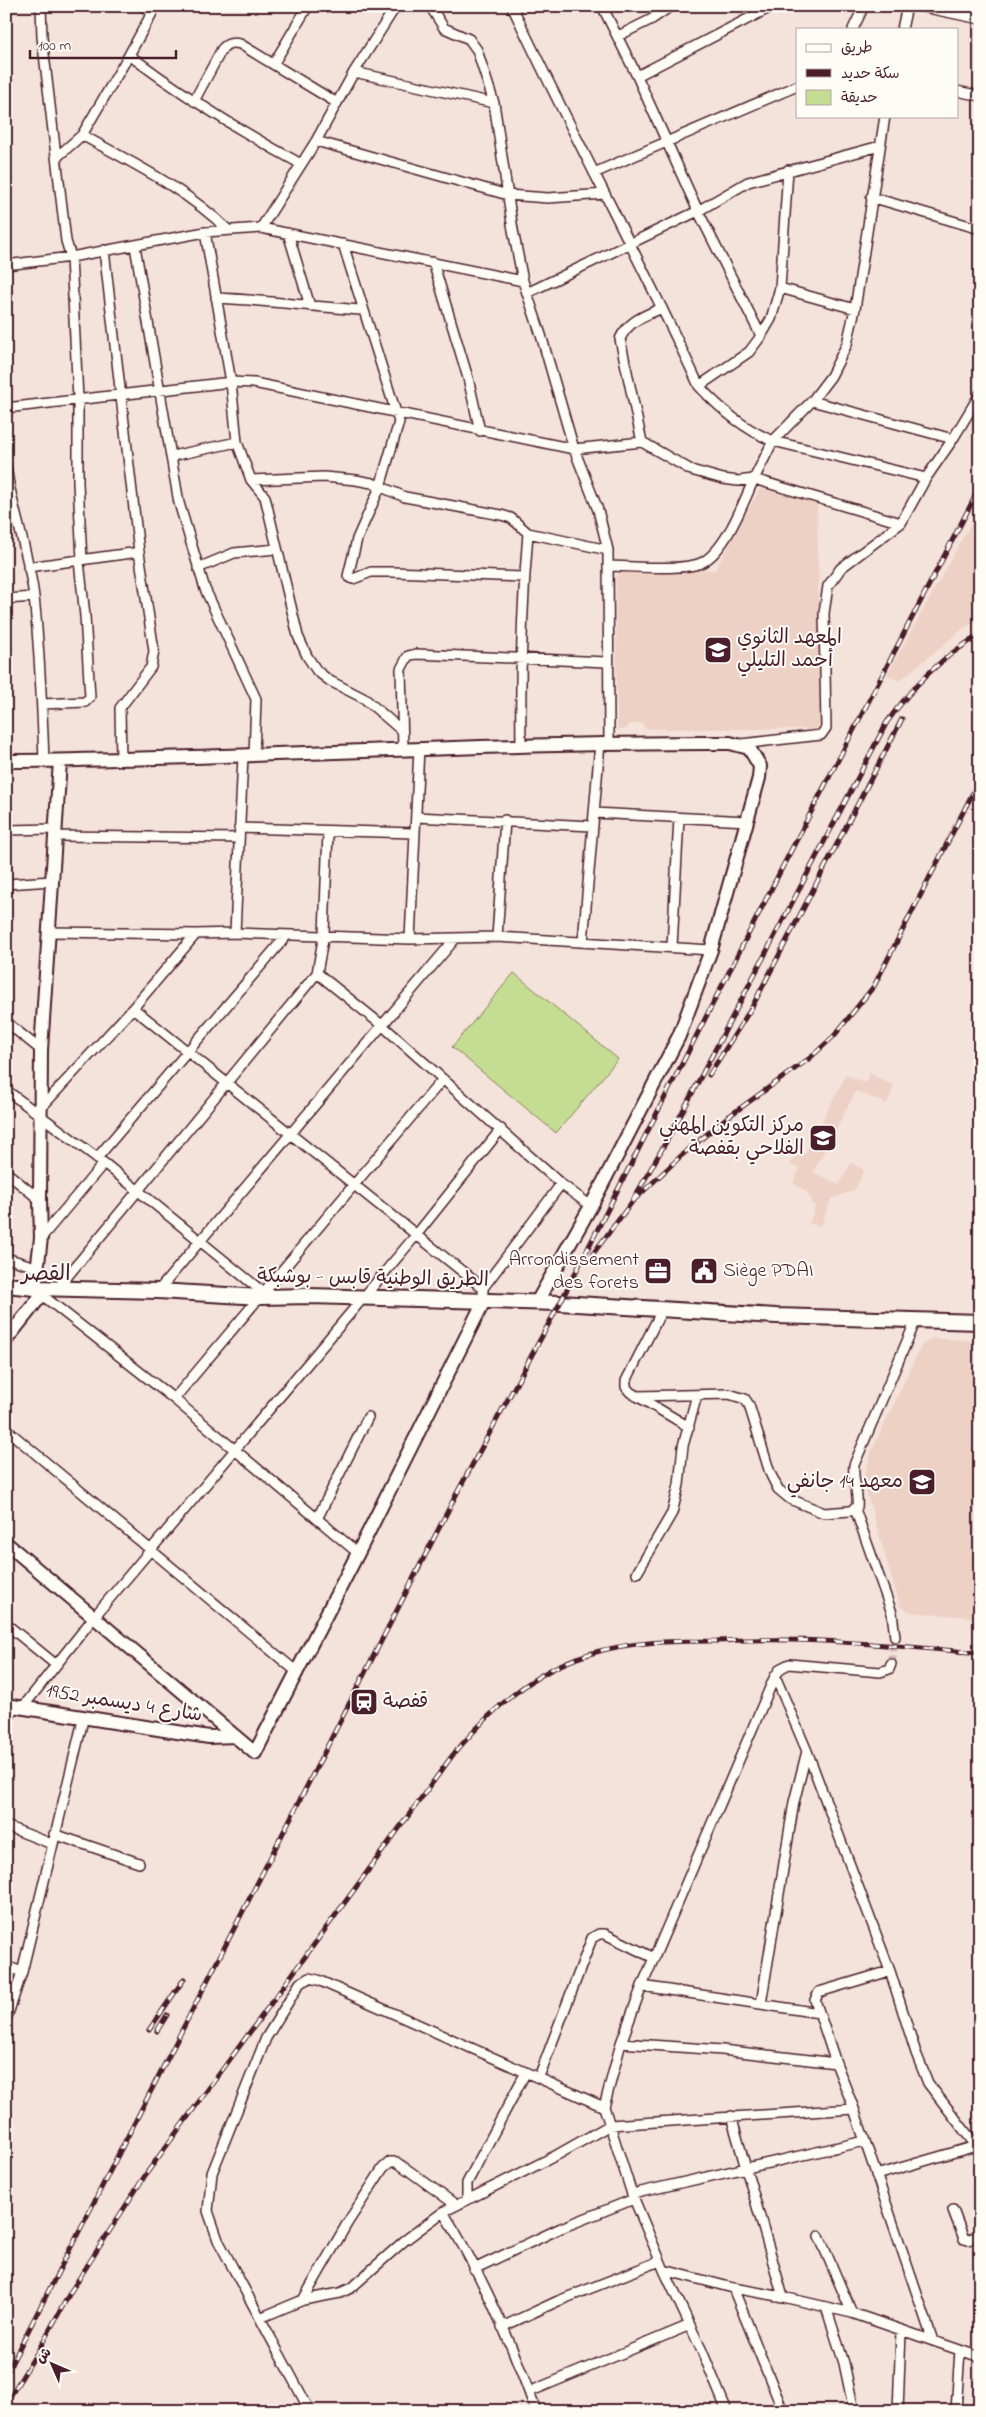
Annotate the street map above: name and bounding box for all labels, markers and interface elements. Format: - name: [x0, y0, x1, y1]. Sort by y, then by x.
- scale bar: [30, 28, 176, 60]
- legend: [796, 28, 958, 118]
- text: 100 m: [38, 35, 71, 57]
- text: طريق: [841, 37, 873, 59]
- text: سكة حديد: [841, 63, 900, 85]
- text: حديقة: [841, 87, 878, 109]
- place label: المعهد الثانوي أحمد التليلي: [737, 624, 842, 677]
- school or university icon: المعهد الثانوي أحمد التليلي: [703, 635, 733, 665]
- place label: مركز التكوين المهني الفلاحي بقفصة: [659, 1112, 804, 1165]
- school or university icon: مركز التكوين المهني الفلاحي بقفصة: [808, 1123, 838, 1153]
- place label: Arrondissement des forets: [509, 1246, 639, 1298]
- office icon: Arrondissement des forets: [643, 1256, 673, 1286]
- public building icon: Siège PDAI: [689, 1256, 719, 1286]
- place label: Siège PDAI: [723, 1257, 813, 1287]
- district label: القصر: [19, 1259, 71, 1291]
- street label: الطريق الوطنية قابس - بوشبكة: [257, 1262, 489, 1296]
- school or university icon: معهد 14 جانفي: [907, 1467, 937, 1497]
- place label: معهد 14 جانفي: [787, 1468, 903, 1498]
- street label: شارع 4 ديسمبر 1952: [44, 1677, 204, 1731]
- station icon: قفصة: [349, 1687, 379, 1717]
- place label: قفصة: [383, 1688, 428, 1717]
- north arrow: [28, 2340, 78, 2390]
- text: ش: [31, 2343, 57, 2369]

